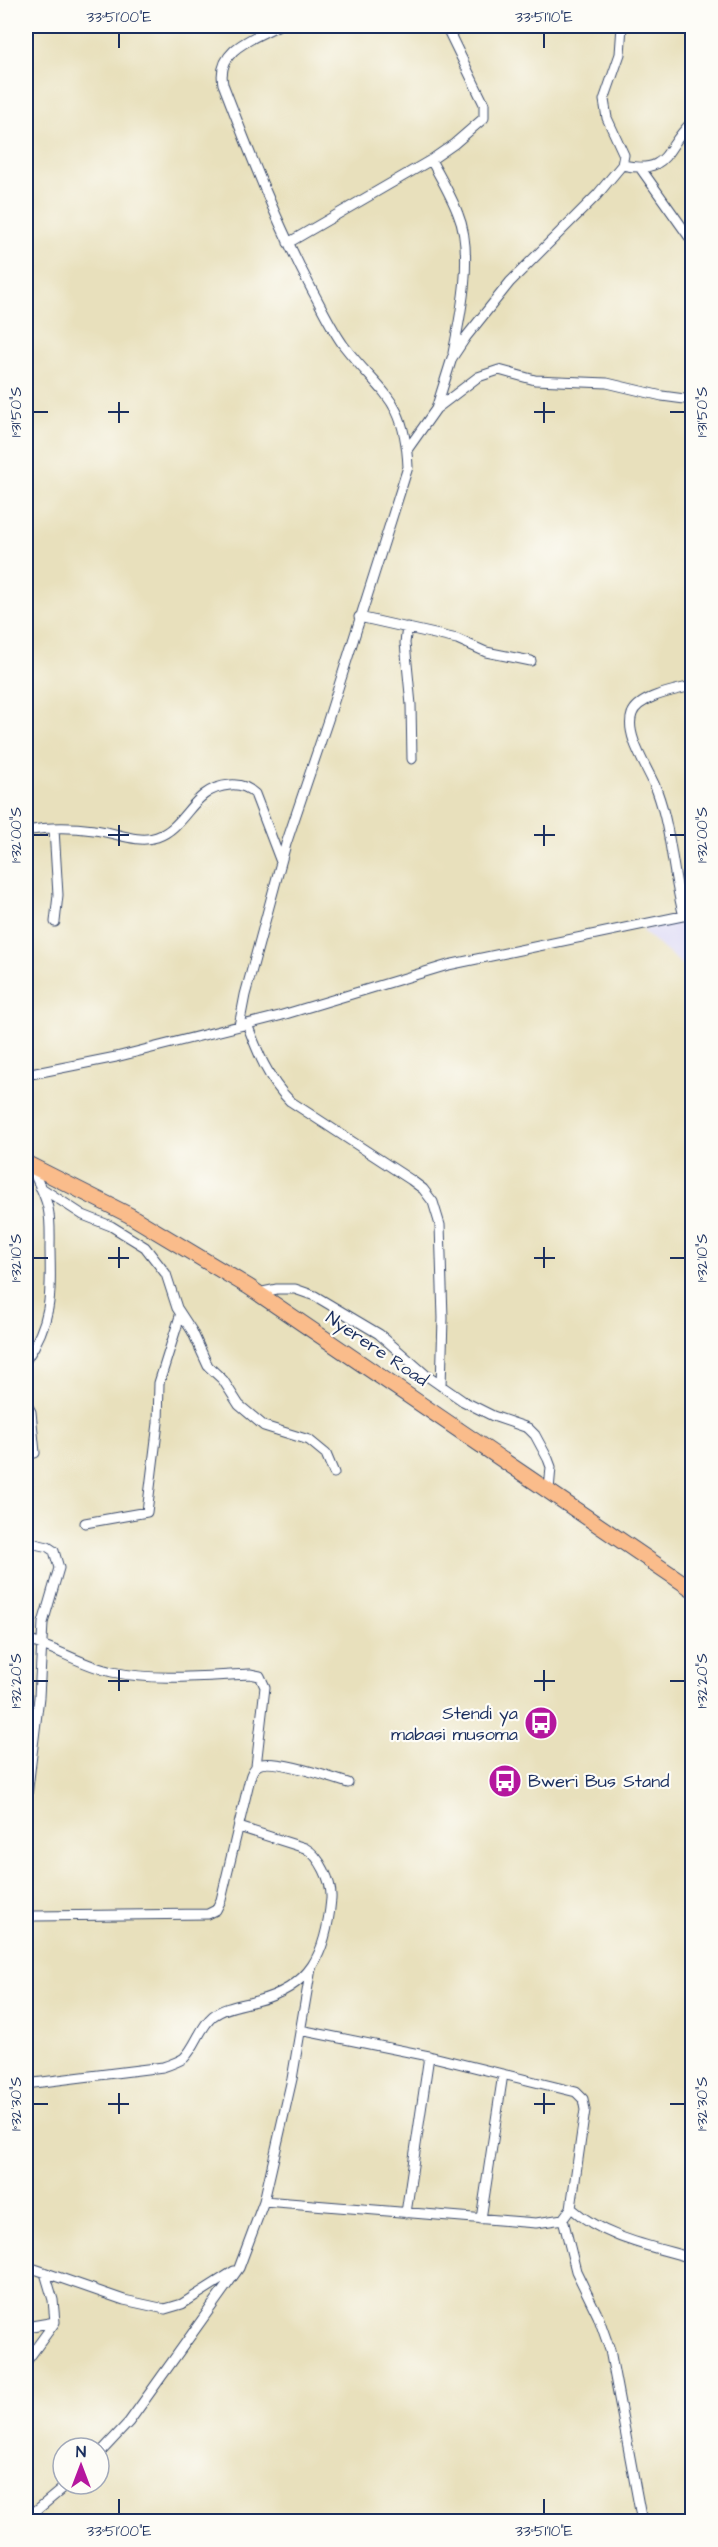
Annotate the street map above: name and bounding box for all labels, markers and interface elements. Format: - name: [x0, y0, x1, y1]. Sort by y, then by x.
- text: 33°51'00"E: [87, 7, 152, 28]
- text: 33°51'10"E: [515, 7, 573, 28]
- text: 1°31'50"S: [6, 386, 27, 437]
- text: 1°31'50"S: [692, 386, 713, 437]
- text: 1°32'00"S: [6, 807, 27, 863]
- text: 1°32'00"S: [692, 807, 713, 863]
- text: 1°32'10"S: [6, 1233, 27, 1282]
- text: 1°32'10"S: [692, 1233, 713, 1282]
- street label: Nyerere Road: [320, 1305, 433, 1393]
- text: 1°32'20"S: [6, 1653, 27, 1709]
- text: 1°32'20"S: [692, 1653, 713, 1709]
- place label: Stendi ya mabasi musoma: [391, 1701, 518, 1747]
- bus stop icon: Stendi ya mabasi musoma: [523, 1705, 559, 1741]
- bus stop icon: Bweri Bus Stand: [487, 1763, 523, 1799]
- place label: Bweri Bus Stand: [528, 1769, 669, 1794]
- text: 1°32'30"S: [6, 2077, 27, 2131]
- text: 1°32'30"S: [692, 2077, 713, 2131]
- north arrow: [51, 2436, 111, 2496]
- text: N: [76, 2441, 86, 2463]
- text: 33°51'00"E: [87, 2521, 152, 2542]
- text: 33°51'10"E: [515, 2521, 573, 2542]

